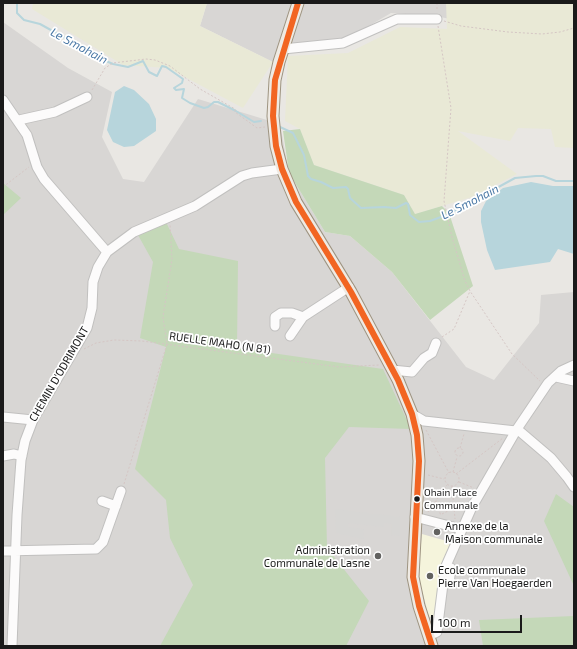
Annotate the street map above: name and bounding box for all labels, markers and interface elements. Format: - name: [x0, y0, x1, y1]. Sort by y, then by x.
- water label: Le Smohain: [48, 25, 110, 67]
- water label: Le Smohain: [439, 181, 501, 223]
- street label: CHEMIN D'ODRIMONT: [26, 324, 92, 424]
- street label: RUELLE MAHO (N 81): [168, 329, 272, 357]
- place label: Ohain Place Communale: [424, 487, 478, 510]
- marker: Ohain Place Communale: [412, 494, 422, 504]
- place label: Annexe de la Maison communale: [445, 519, 543, 545]
- marker: Annexe de la Maison communale: [432, 527, 442, 537]
- place label: Administration Communale de Lasne: [264, 543, 370, 569]
- marker: Administration Communale de Lasne: [373, 551, 383, 561]
- place label: Ecole communale Pierre Van Hoegaerden: [438, 563, 552, 589]
- marker: Ecole communale Pierre Van Hoegaerden: [425, 571, 435, 581]
- scale bar: [433, 607, 524, 633]
- text: 100 m: [438, 615, 470, 629]

